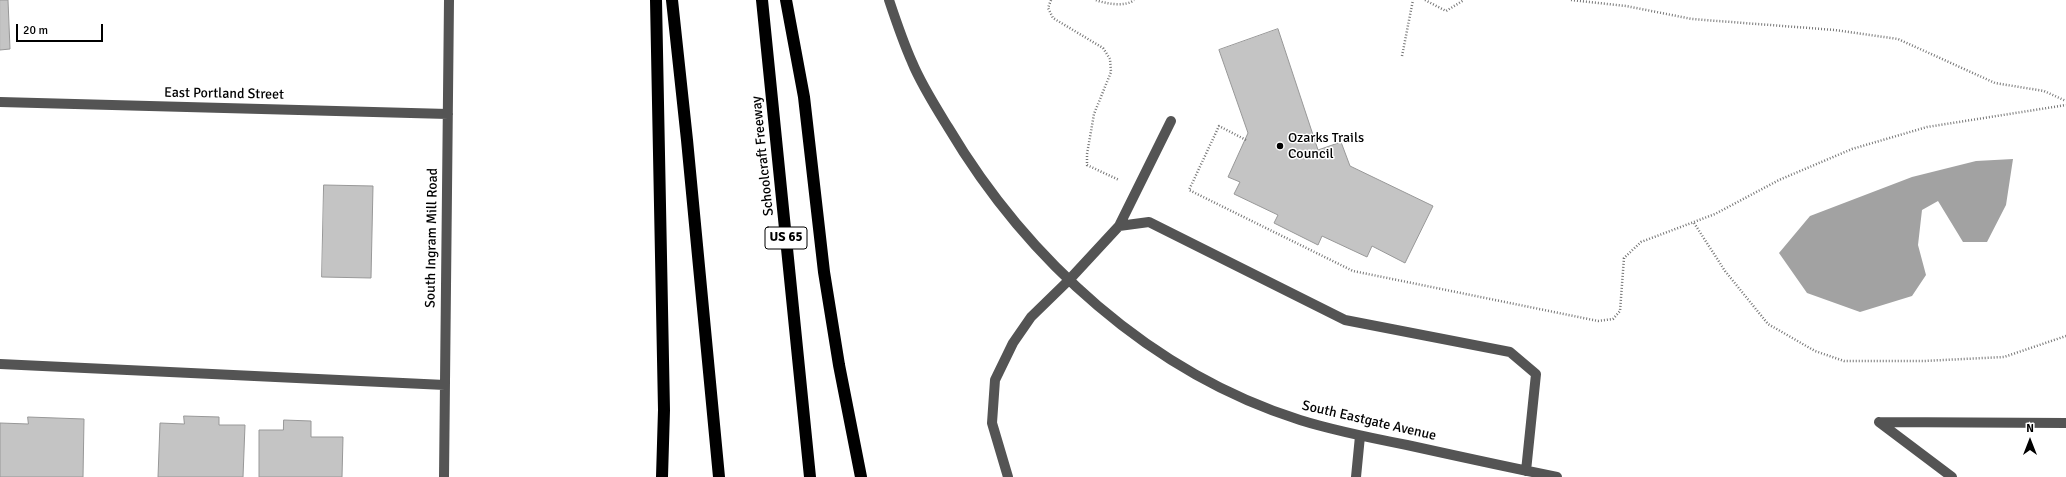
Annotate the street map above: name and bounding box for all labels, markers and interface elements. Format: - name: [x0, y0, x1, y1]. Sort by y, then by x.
- scale bar: [18, 16, 105, 42]
- text: 20 m: [23, 23, 48, 38]
- street label: East Portland Street: [164, 85, 284, 103]
- street label: Schoolcraft Freeway: [748, 95, 778, 217]
- place label: Ozarks Trails Council: [1288, 130, 1364, 162]
- marker: Ozarks Trails Council: [1275, 141, 1285, 151]
- street label: South Ingram Mill Road: [422, 168, 442, 308]
- road number: US 65: [765, 227, 807, 249]
- street label: South Eastgate Avenue: [1300, 397, 1438, 445]
- north arrow: [2010, 421, 2050, 461]
- text: N: [2026, 422, 2034, 435]

